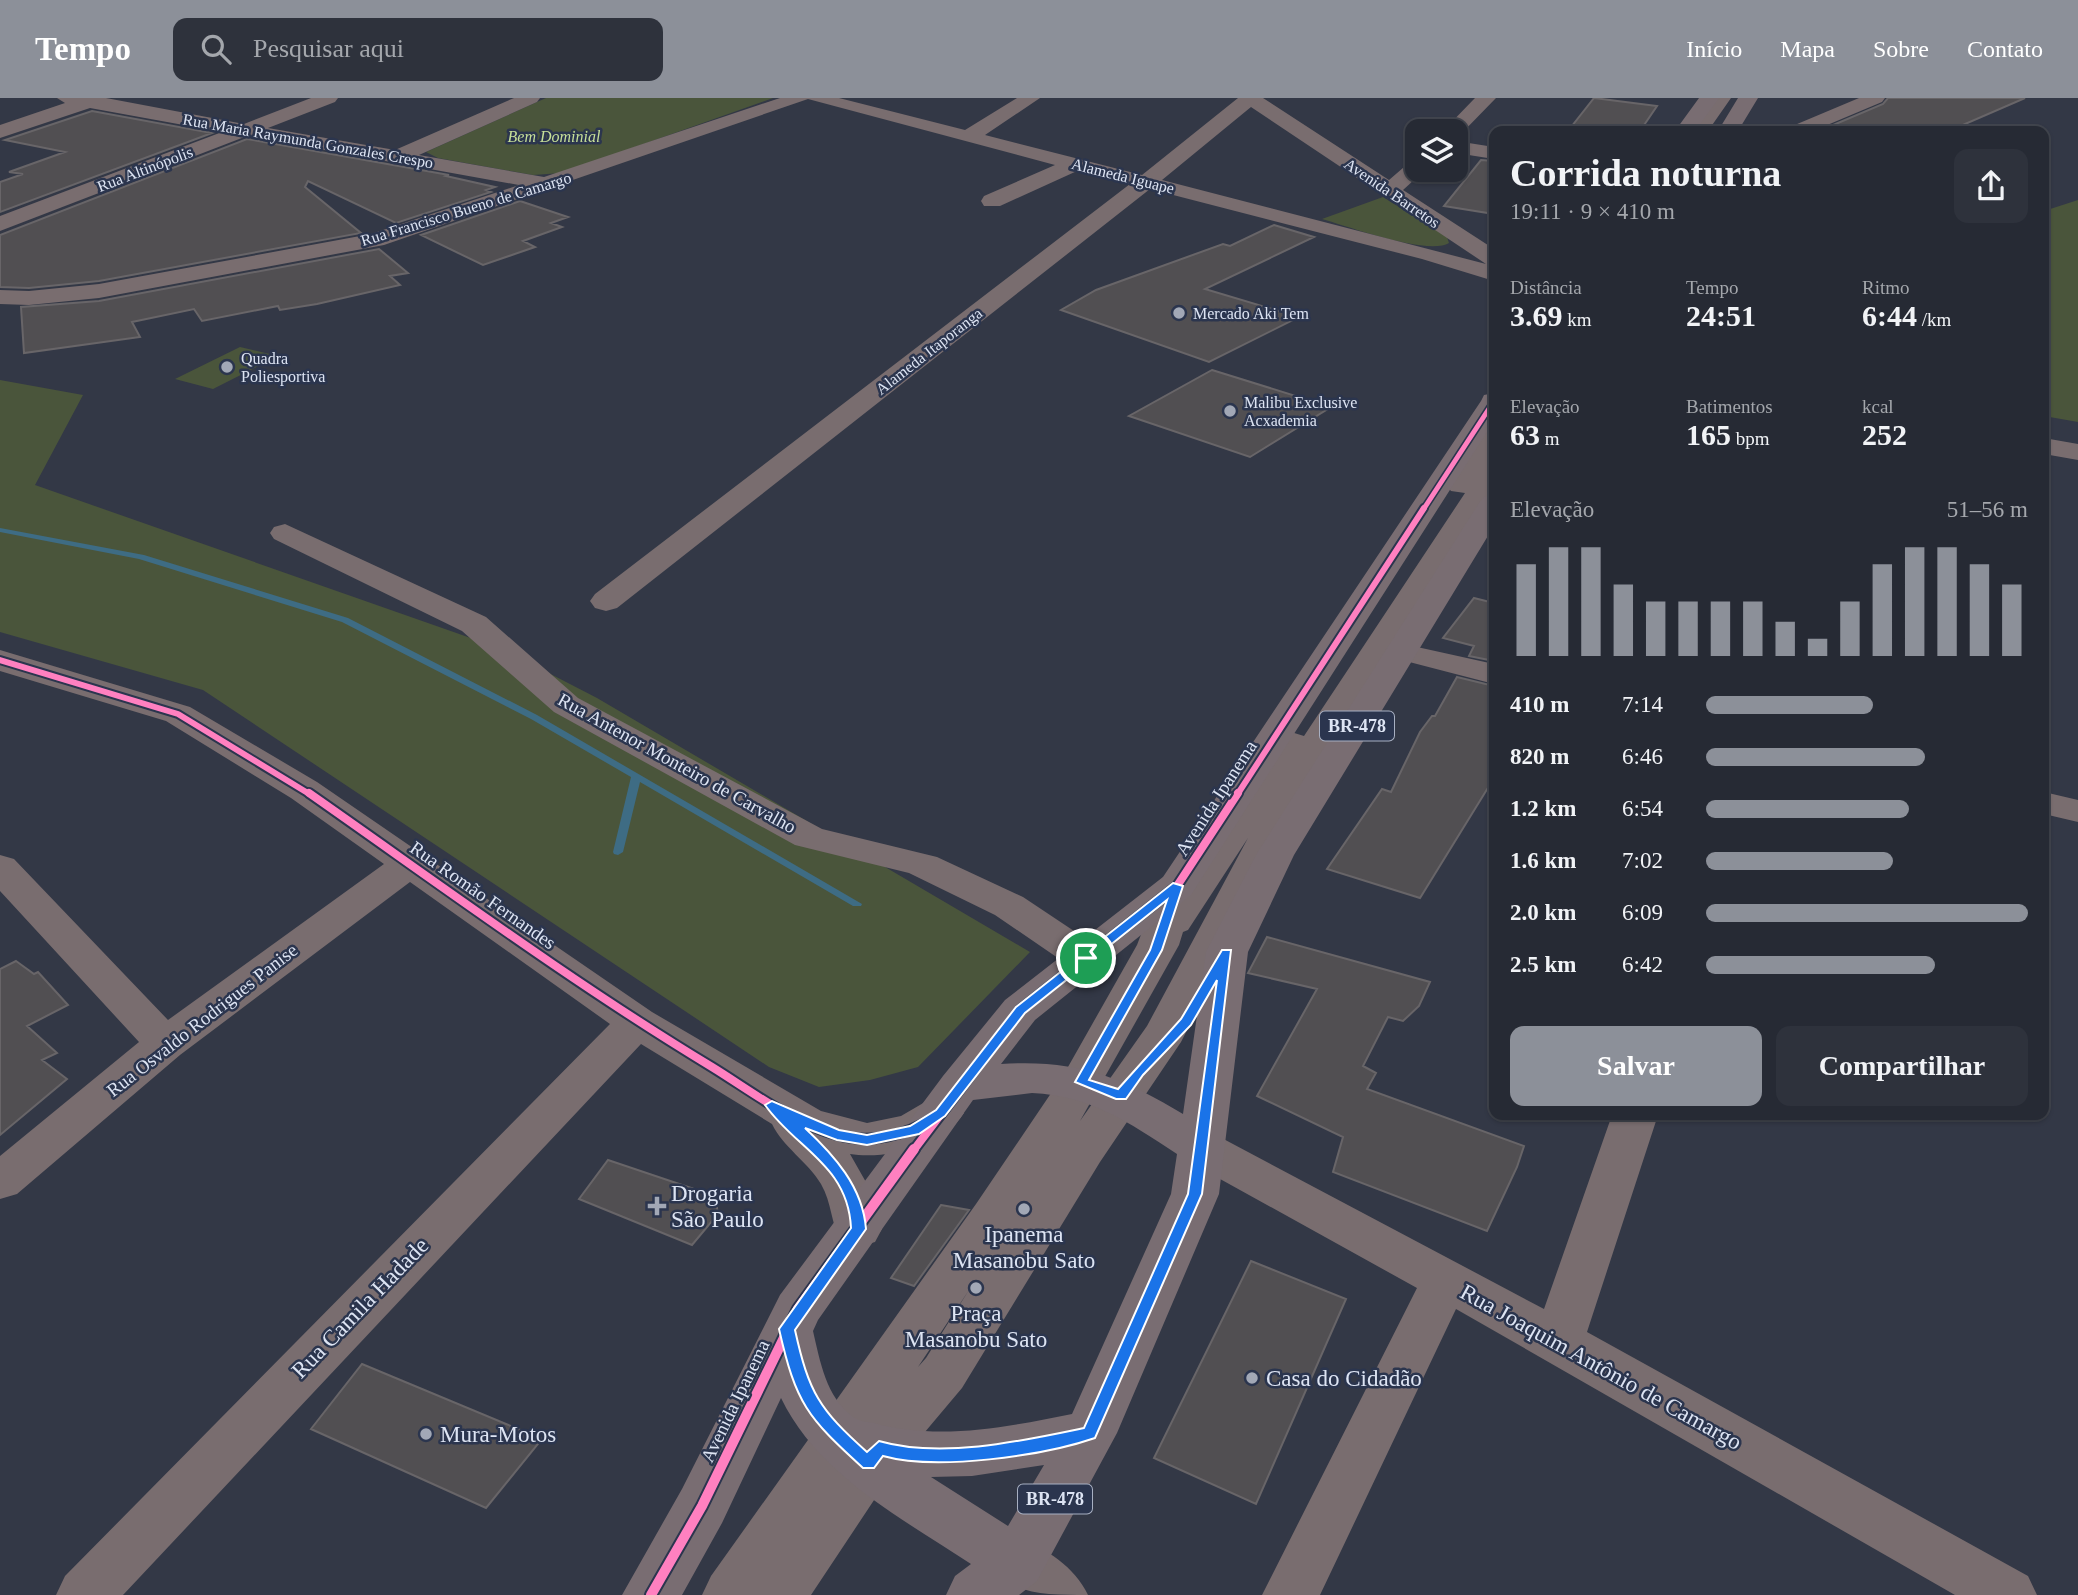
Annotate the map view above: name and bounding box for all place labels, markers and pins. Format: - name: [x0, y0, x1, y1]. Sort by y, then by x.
- marker: Mercado Aki Tem: [1171, 305, 1187, 321]
- place label: Mercado Aki Tem: [1193, 305, 1309, 322]
- place label: Quadra Poliesportiva: [241, 350, 325, 386]
- marker: Quadra Poliesportiva: [219, 359, 235, 375]
- place label: Malibu Exclusive Acxademia: [1244, 394, 1357, 429]
- marker: Malibu Exclusive Acxademia: [1222, 403, 1238, 419]
- pin: [1056, 928, 1116, 988]
- place label: Drogaria São Paulo: [671, 1181, 764, 1232]
- marker: Drogaria São Paulo: [649, 1198, 665, 1214]
- marker: Ipanema Masanobu Sato: [1016, 1201, 1032, 1217]
- place label: Ipanema Masanobu Sato: [953, 1222, 1095, 1273]
- marker: Praça Masanobu Sato: [968, 1280, 984, 1296]
- place label: Praça Masanobu Sato: [905, 1301, 1047, 1352]
- place label: Casa do Cidadão: [1266, 1366, 1422, 1391]
- marker: Casa do Cidadão: [1244, 1370, 1260, 1386]
- place label: Mura-Motos: [440, 1422, 556, 1447]
- marker: Mura-Motos: [418, 1426, 434, 1442]

